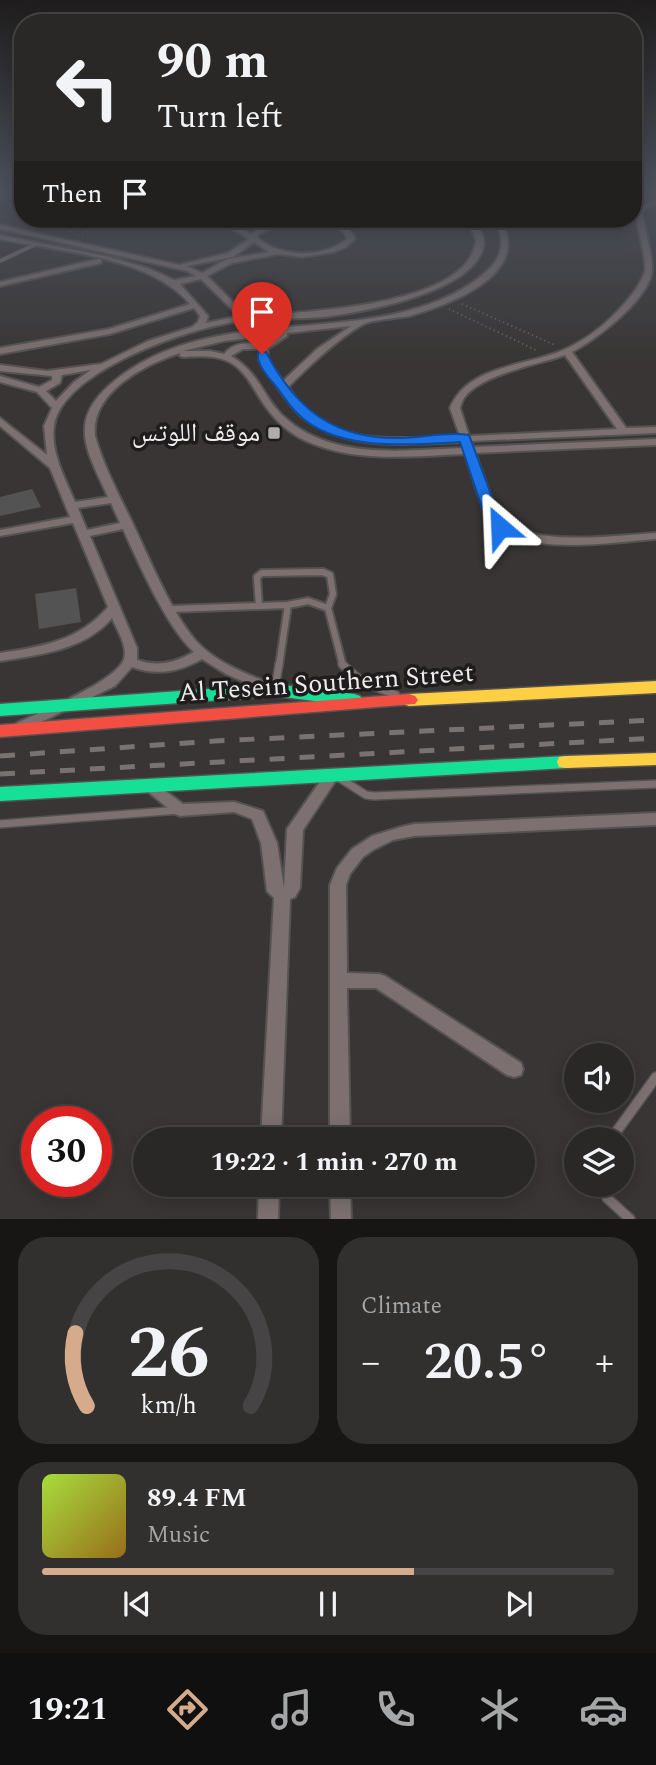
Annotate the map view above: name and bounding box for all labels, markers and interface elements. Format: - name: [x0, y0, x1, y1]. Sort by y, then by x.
- text: 90 m: [157, 25, 268, 100]
- icon: left: [42, 42, 133, 133]
- text: Turn left: [157, 93, 283, 142]
- text: Then: [42, 174, 102, 214]
- icon: arrive: [116, 175, 154, 213]
- pin: [232, 282, 292, 354]
- icon: arrive: [243, 293, 281, 331]
- place label: موقف اللوتس: [132, 413, 260, 453]
- marker: موقف اللوتس: [266, 425, 282, 441]
- position arrow: [463, 490, 537, 564]
- street label: Al Tesein Southern Street: [177, 653, 475, 713]
- map controls: [564, 1043, 634, 1197]
- button: sound: [564, 1043, 634, 1113]
- speed limit sign: 30: [21, 1106, 112, 1197]
- button: layers: [564, 1127, 634, 1197]
- text: 19:22 · 1 min · 270 m: [210, 1142, 458, 1182]
- text: Climate: [361, 1289, 442, 1324]
- text: 26: [128, 1300, 209, 1411]
- text: 20.5°: [424, 1323, 551, 1402]
- text: −: [361, 1334, 380, 1392]
- text: +: [595, 1334, 614, 1392]
- text: km/h: [140, 1387, 197, 1425]
- text: 89.4 FM: [147, 1478, 247, 1518]
- text: Music: [147, 1518, 210, 1553]
- icon: previous: [118, 1585, 156, 1623]
- icon: pause: [309, 1585, 347, 1623]
- icon: next: [500, 1585, 538, 1623]
- text: 19:21: [28, 1685, 108, 1734]
- icon: directions: [163, 1685, 212, 1734]
- icon: music: [267, 1685, 316, 1734]
- icon: phone: [371, 1685, 420, 1734]
- icon: climate: [475, 1685, 524, 1734]
- icon: car: [579, 1685, 628, 1734]

